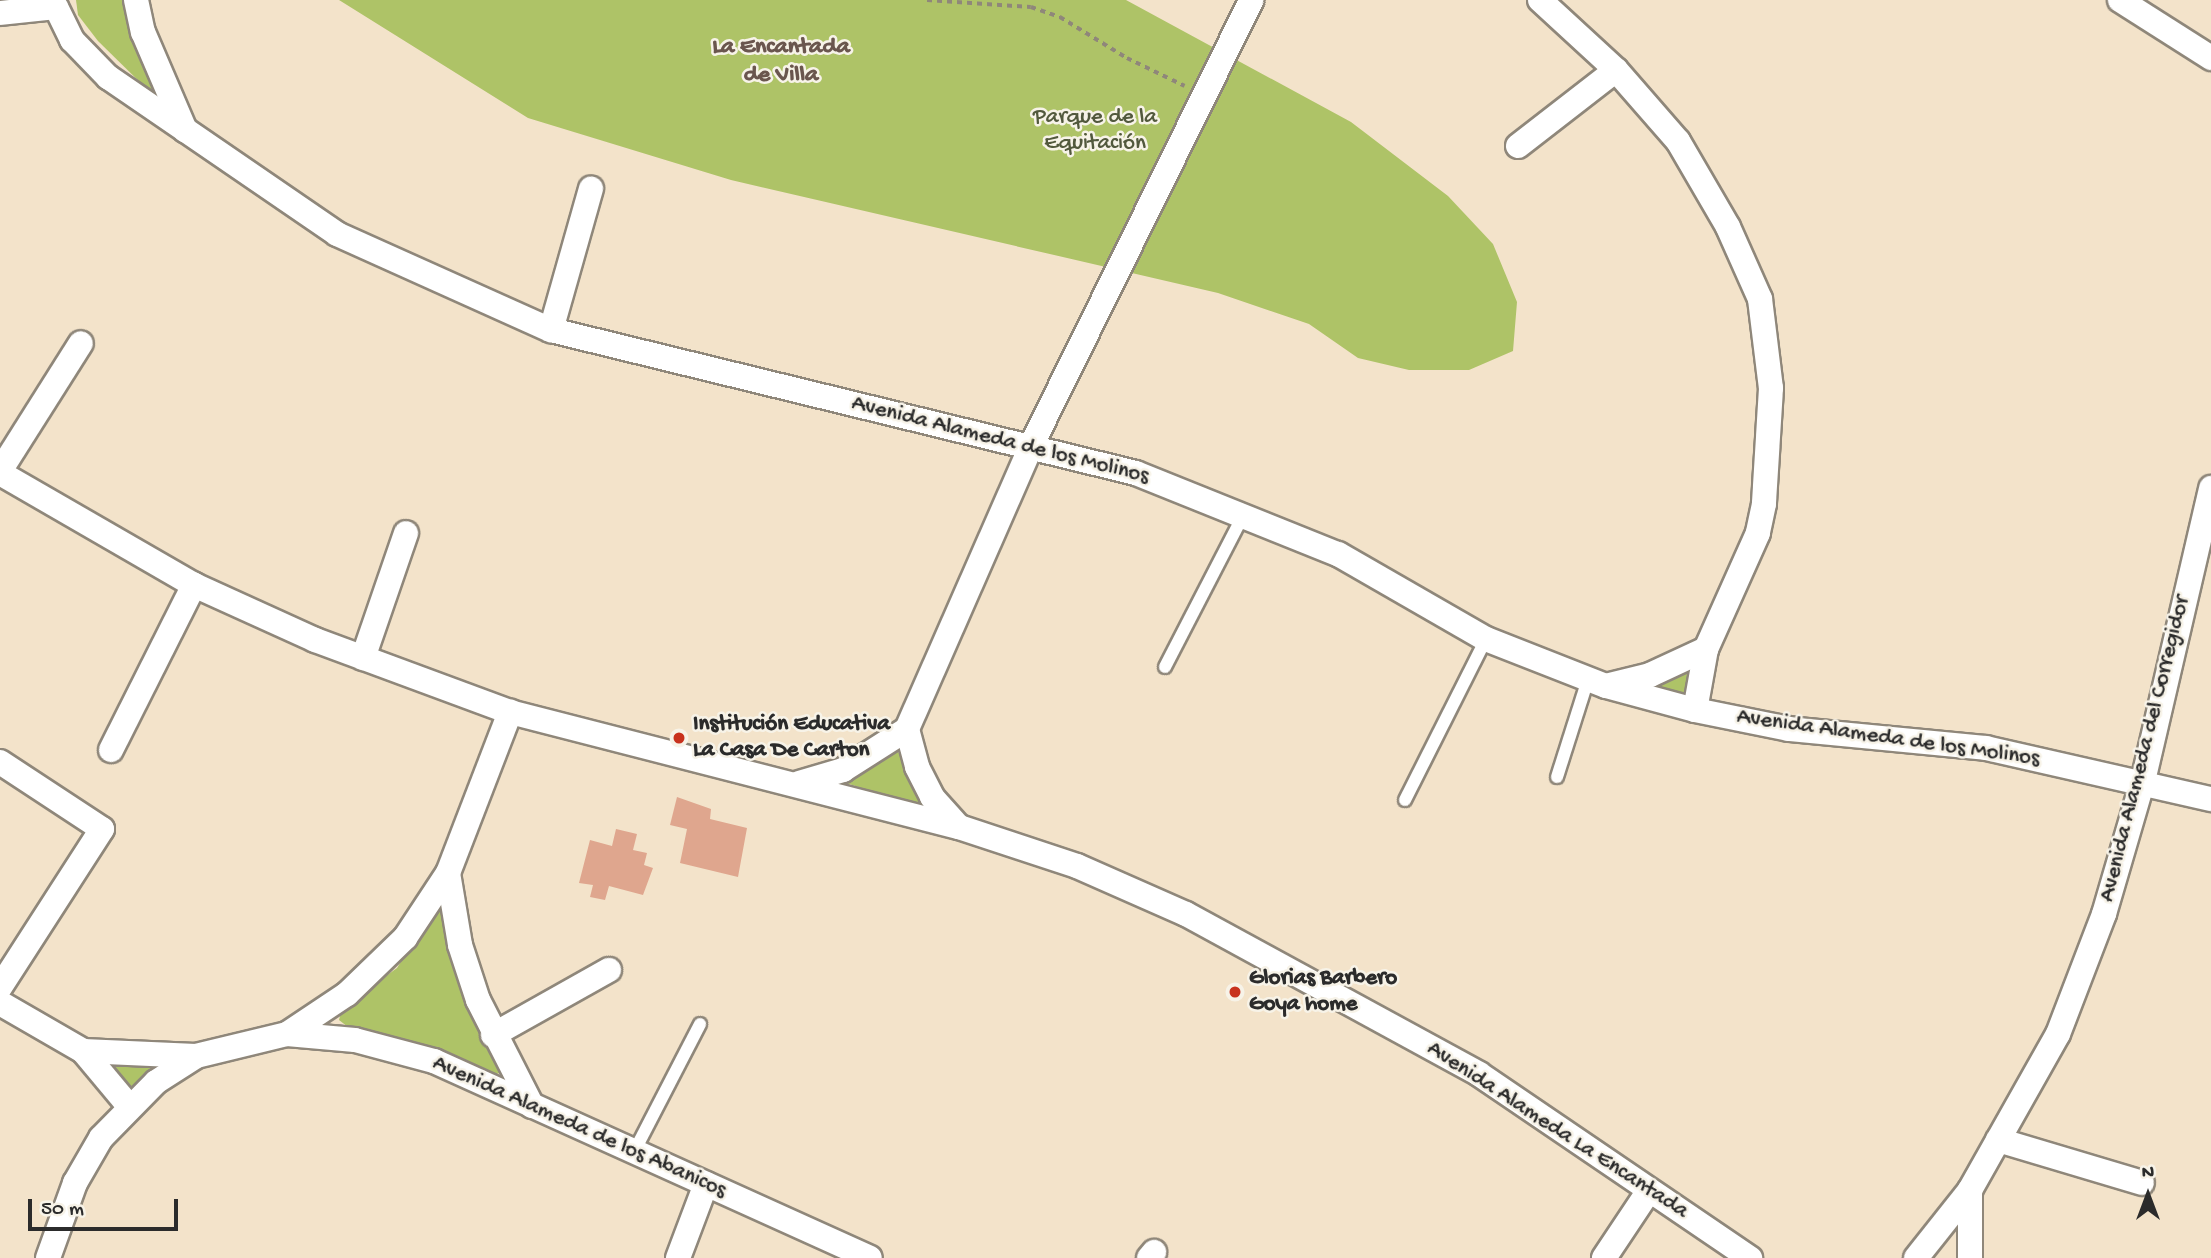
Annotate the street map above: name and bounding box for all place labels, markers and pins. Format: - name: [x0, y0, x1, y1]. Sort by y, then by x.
- place label: Institución Educativa La Casa De Carton: [693, 711, 890, 765]
- marker: Institución Educativa La Casa De Carton: [671, 730, 687, 746]
- place label: Glorias Barbero Goya home: [1249, 965, 1397, 1019]
- marker: Glorias Barbero Goya home: [1227, 984, 1243, 1000]

